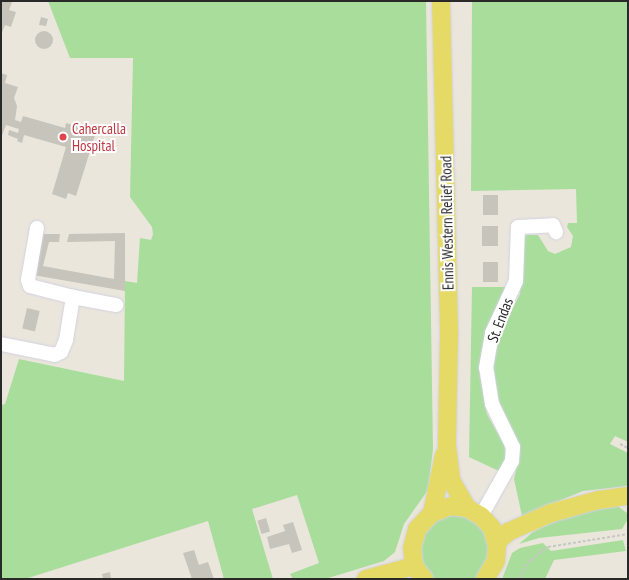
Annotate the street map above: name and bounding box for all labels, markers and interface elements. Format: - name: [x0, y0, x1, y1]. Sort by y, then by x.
- place label: Cahercalla Hospital: [72, 119, 126, 154]
- marker: Cahercalla Hospital: [57, 131, 69, 143]
- street label: Ennis Western Relief Road: [437, 156, 457, 290]
- street label: St. Endas: [483, 295, 517, 345]

